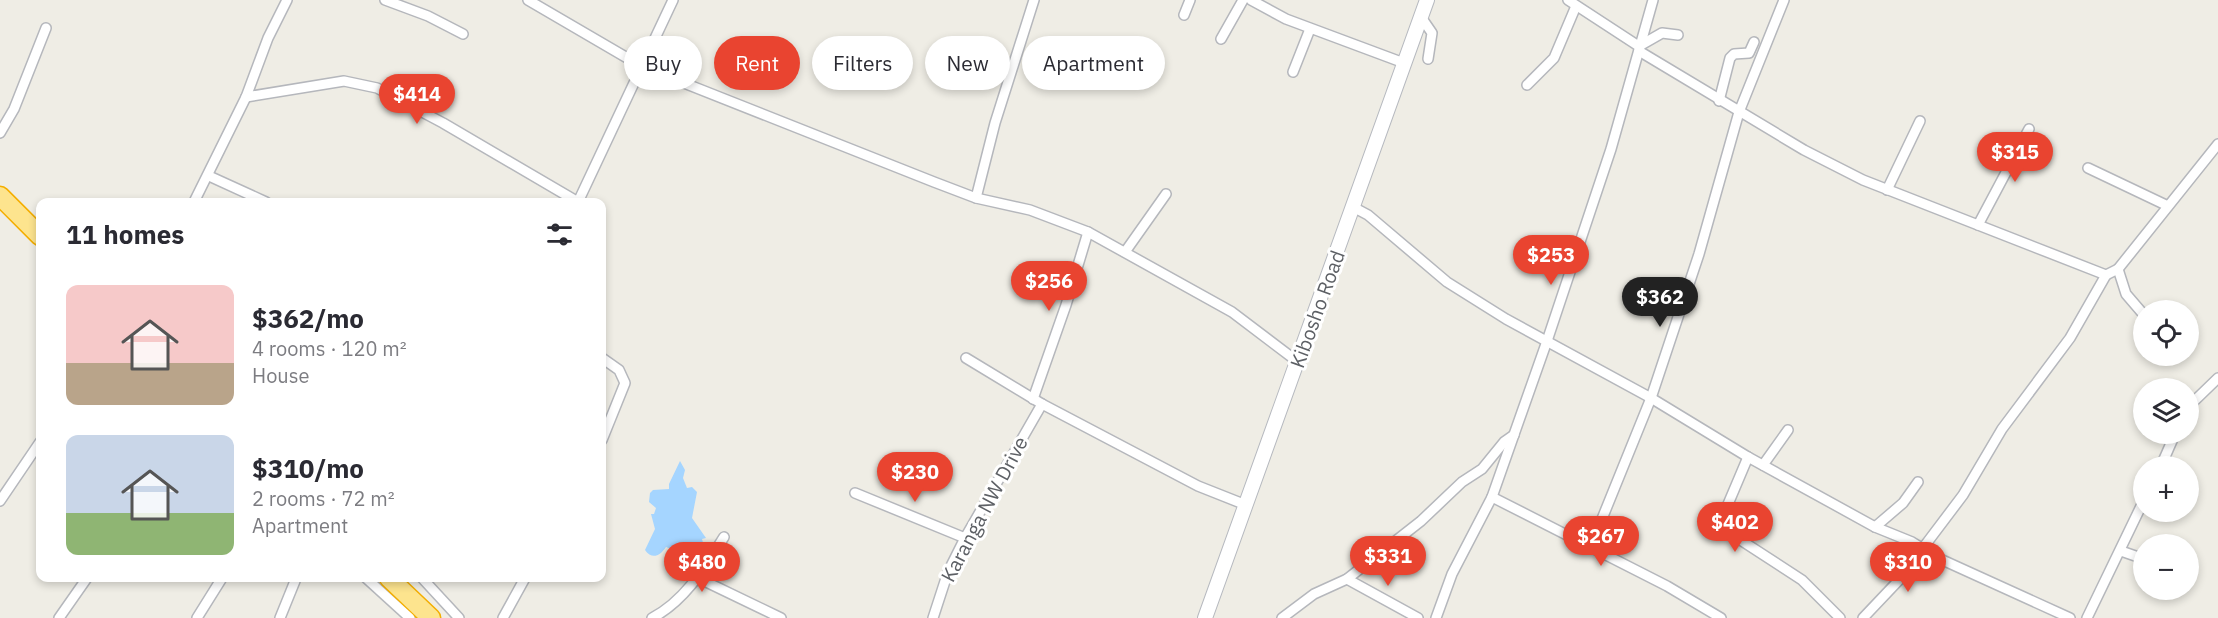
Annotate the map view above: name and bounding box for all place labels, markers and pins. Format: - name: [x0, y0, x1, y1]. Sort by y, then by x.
- pin: $414: [381, 74, 453, 125]
- pin: $315: [1979, 132, 2051, 183]
- pin: $253: [1515, 235, 1587, 286]
- pin: $256: [1013, 261, 1085, 312]
- pin: $362: [1624, 277, 1696, 328]
- pin: $230: [879, 452, 951, 503]
- pin: $402: [1699, 502, 1771, 553]
- pin: $267: [1565, 516, 1637, 567]
- pin: $331: [1352, 536, 1424, 587]
- pin: $480: [666, 542, 738, 593]
- pin: $310: [1872, 542, 1944, 593]

